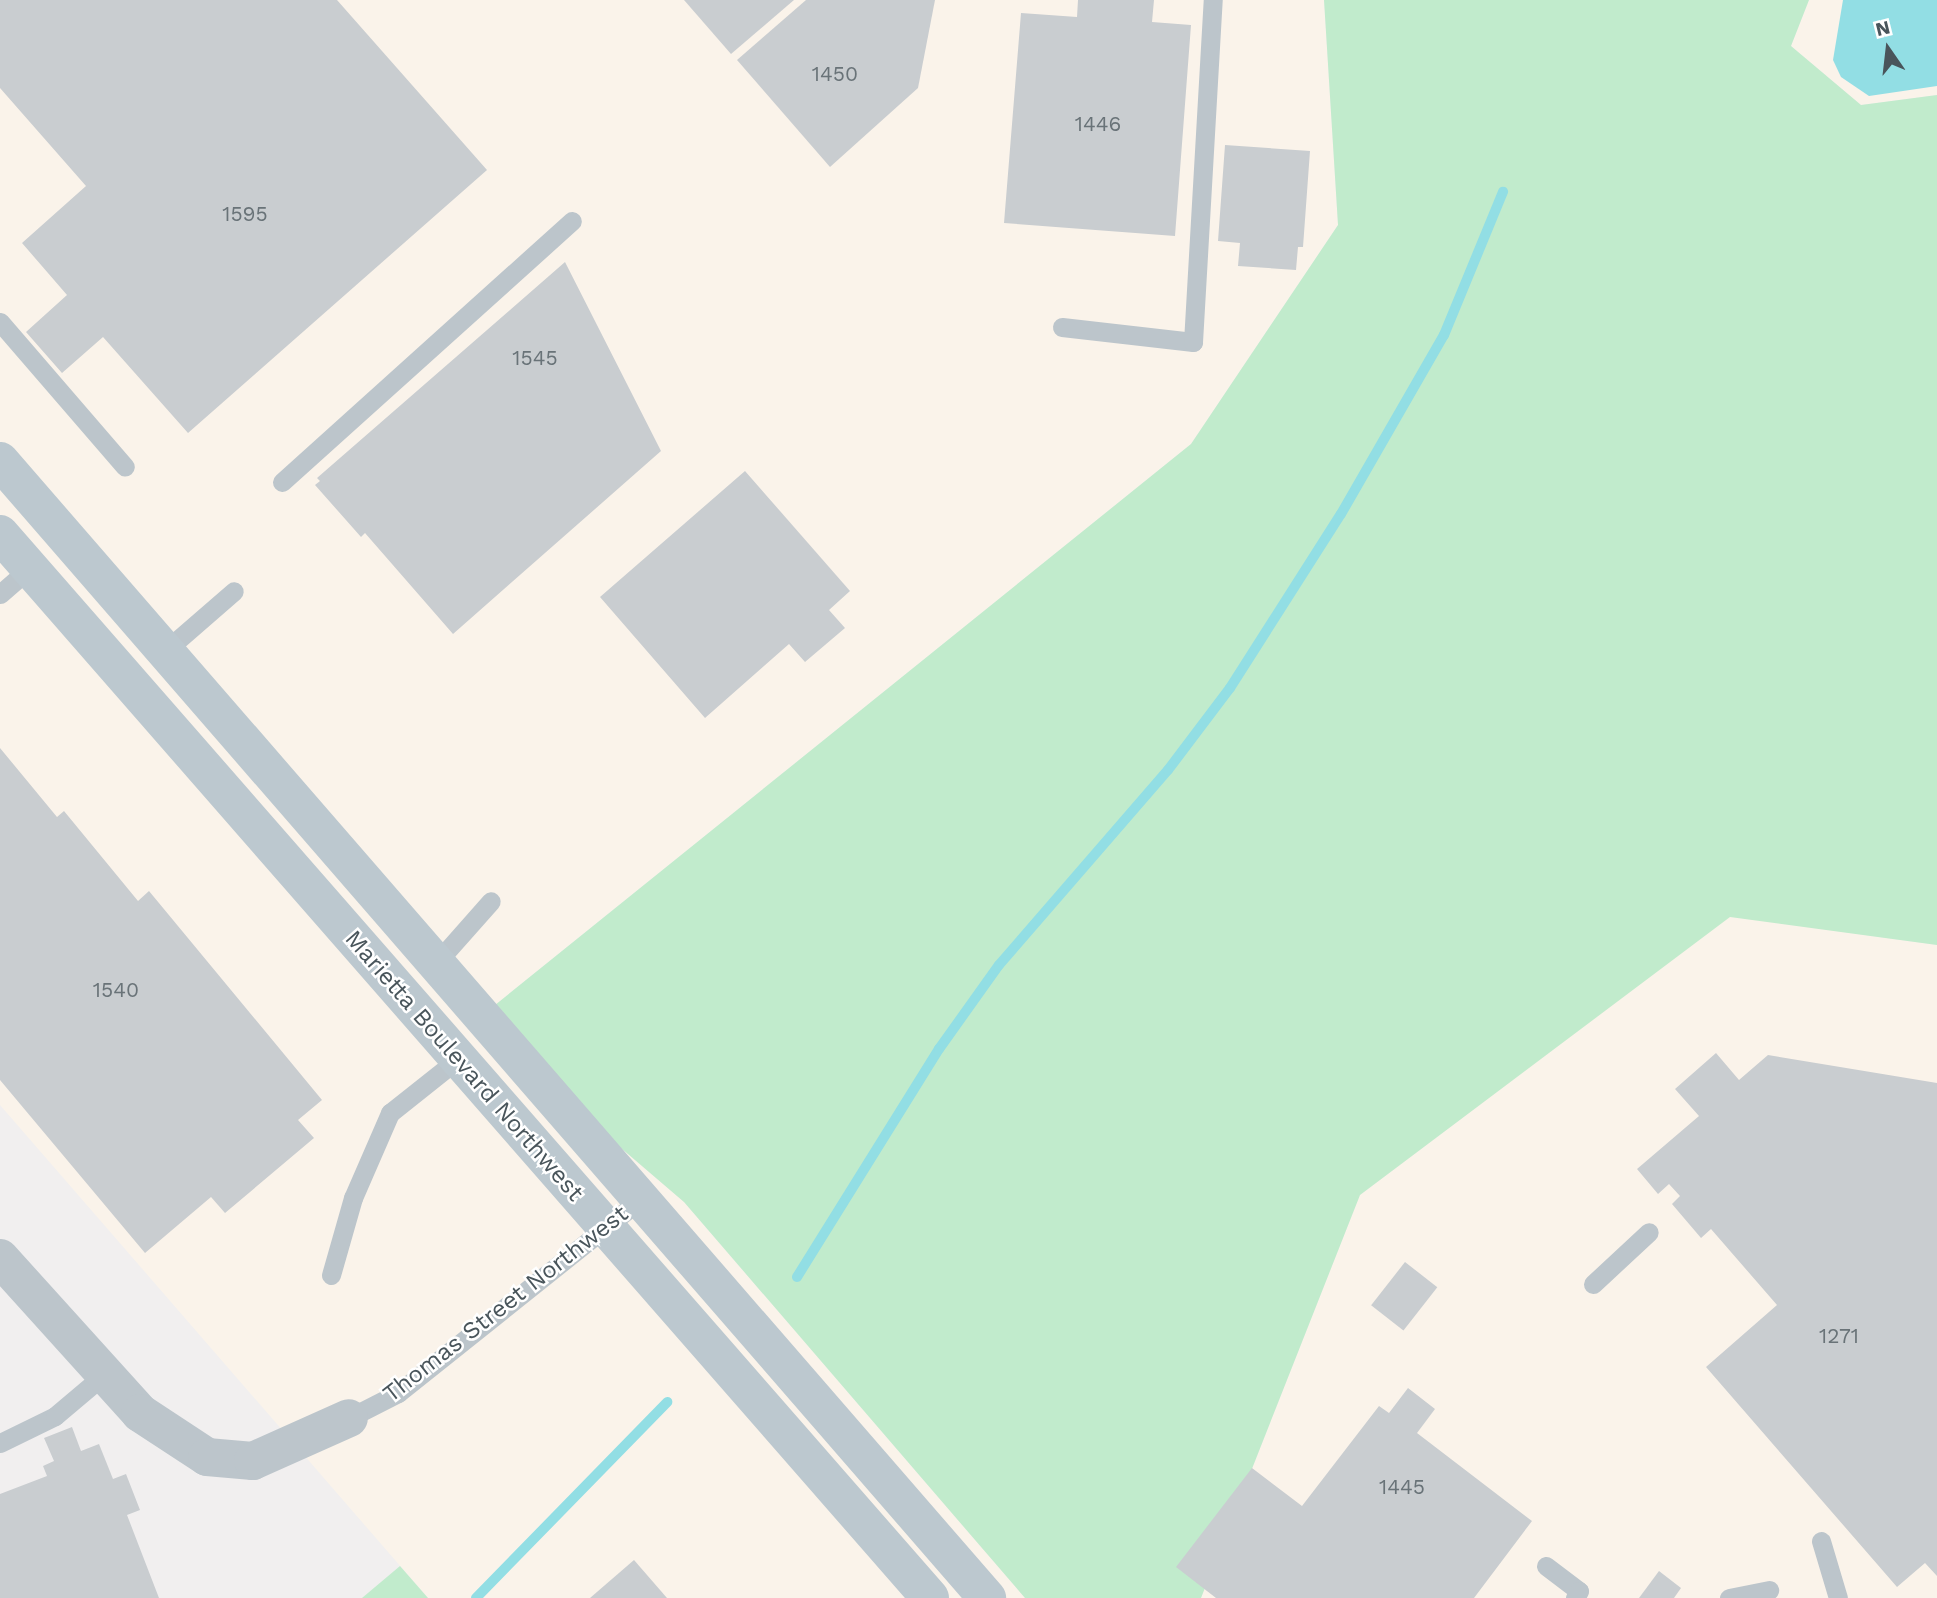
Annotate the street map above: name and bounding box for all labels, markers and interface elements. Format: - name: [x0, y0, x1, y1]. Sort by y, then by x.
- north arrow: [1853, 14, 1923, 84]
- text: N: [1873, 15, 1892, 41]
- house number: 1450: [812, 61, 858, 87]
- house number: 1446: [1075, 111, 1121, 137]
- house number: 1595: [222, 201, 268, 227]
- house number: 1545: [512, 345, 558, 371]
- street label: Marietta Boulevard Northwest: [338, 925, 590, 1207]
- house number: 1540: [93, 977, 139, 1003]
- street label: Thomas Street Northwest: [378, 1199, 634, 1409]
- house number: 1271: [1819, 1323, 1859, 1349]
- house number: 1445: [1379, 1474, 1425, 1500]

